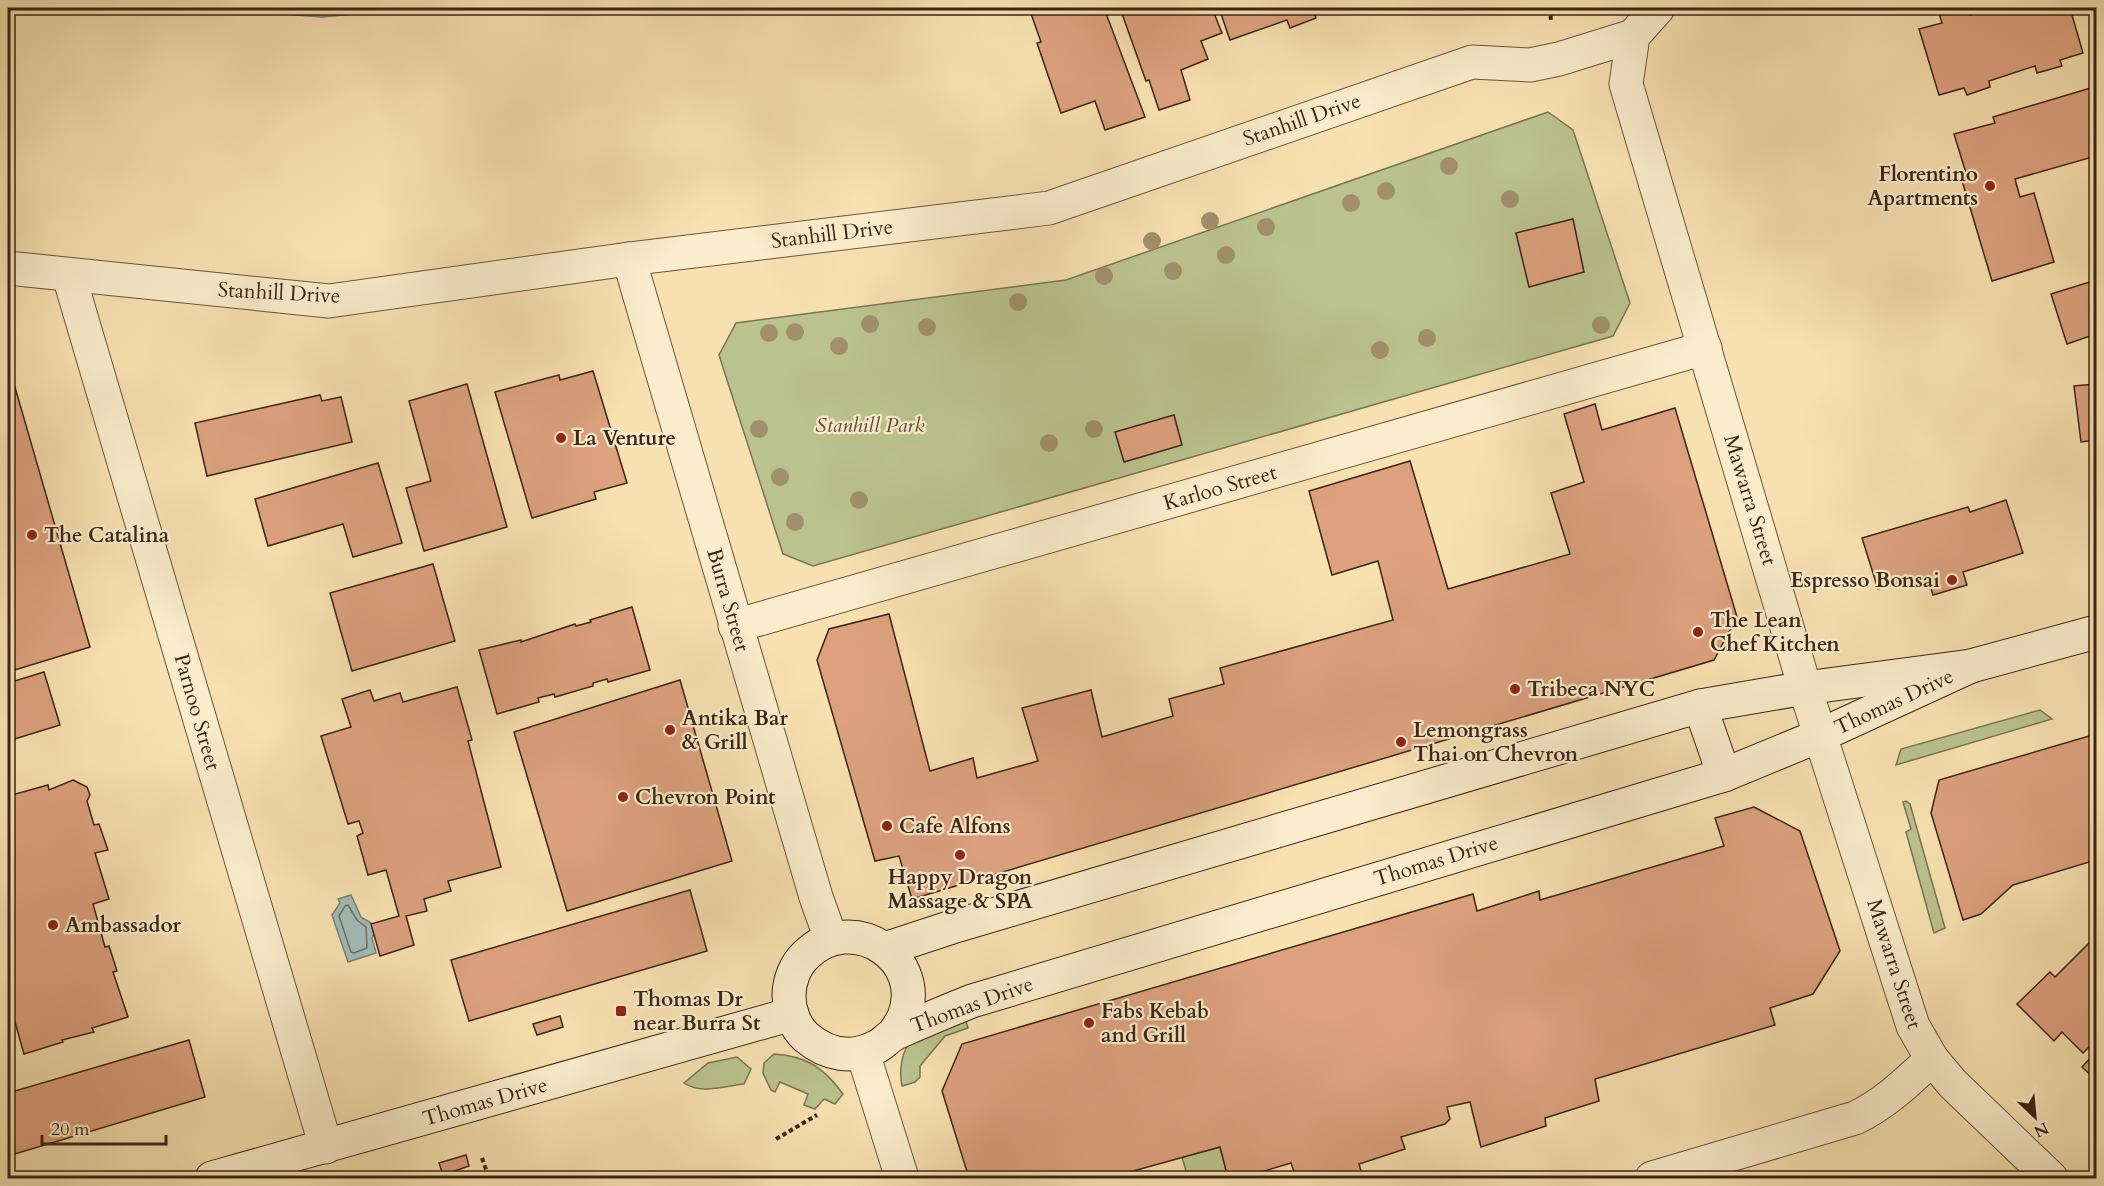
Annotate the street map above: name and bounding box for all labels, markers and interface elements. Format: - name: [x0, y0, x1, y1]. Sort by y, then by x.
- street label: Stanhill Drive: [1239, 86, 1365, 154]
- place label: Florentino Apartments: [1867, 160, 1978, 213]
- marker: Florentino Apartments: [1983, 179, 1997, 193]
- street label: Stanhill Drive: [769, 212, 895, 256]
- street label: Stanhill Drive: [217, 275, 341, 311]
- park label: Stanhill Park: [815, 411, 925, 440]
- place label: La Venture: [573, 424, 676, 453]
- marker: La Venture: [554, 431, 568, 445]
- street label: Mawarra Street: [1716, 431, 1784, 569]
- street label: Karloo Street: [1160, 458, 1280, 518]
- place label: The Catalina: [44, 521, 170, 550]
- marker: The Catalina: [25, 528, 39, 542]
- street label: Burra Street: [699, 545, 757, 655]
- place label: Espresso Bonsai: [1790, 566, 1940, 595]
- marker: Espresso Bonsai: [1945, 573, 1959, 587]
- place label: The Lean Chef Kitchen: [1710, 606, 1840, 659]
- marker: The Lean Chef Kitchen: [1691, 625, 1705, 639]
- street label: Parnoo Street: [167, 650, 228, 774]
- street label: Thomas Drive: [1830, 662, 1958, 742]
- place label: Tribeca NYC: [1527, 675, 1655, 704]
- marker: Tribeca NYC: [1508, 682, 1522, 696]
- place label: Antika Bar & Grill: [682, 704, 788, 757]
- place label: Lemongrass Thai on Chevron: [1413, 716, 1579, 769]
- marker: Antika Bar & Grill: [663, 723, 677, 737]
- marker: Lemongrass Thai on Chevron: [1394, 735, 1408, 749]
- place label: Chevron Point: [635, 783, 776, 812]
- marker: Chevron Point: [616, 790, 630, 804]
- place label: Cafe Alfons: [899, 812, 1011, 841]
- marker: Cafe Alfons: [880, 819, 894, 833]
- street label: Thomas Drive: [1370, 828, 1502, 894]
- marker: Happy Dragon Massage & SPA: [953, 848, 967, 862]
- place label: Happy Dragon Massage & SPA: [888, 863, 1033, 916]
- street label: Mawarra Street: [1859, 895, 1929, 1033]
- place label: Ambassador: [65, 911, 182, 940]
- marker: Ambassador: [46, 918, 60, 932]
- street label: Thomas Drive: [907, 969, 1037, 1041]
- place label: Thomas Dr near Burra St: [633, 985, 761, 1038]
- place label: Fabs Kebab and Grill: [1101, 997, 1209, 1050]
- marker: Thomas Dr near Burra St: [614, 1004, 628, 1018]
- marker: Fabs Kebab and Grill: [1082, 1016, 1096, 1030]
- street label: Thomas Drive: [419, 1070, 551, 1134]
- north arrow: [2005, 1087, 2065, 1147]
- scale bar: [42, 1108, 166, 1146]
- text: 20 m: [51, 1117, 90, 1142]
- text: N: [2030, 1117, 2052, 1143]

